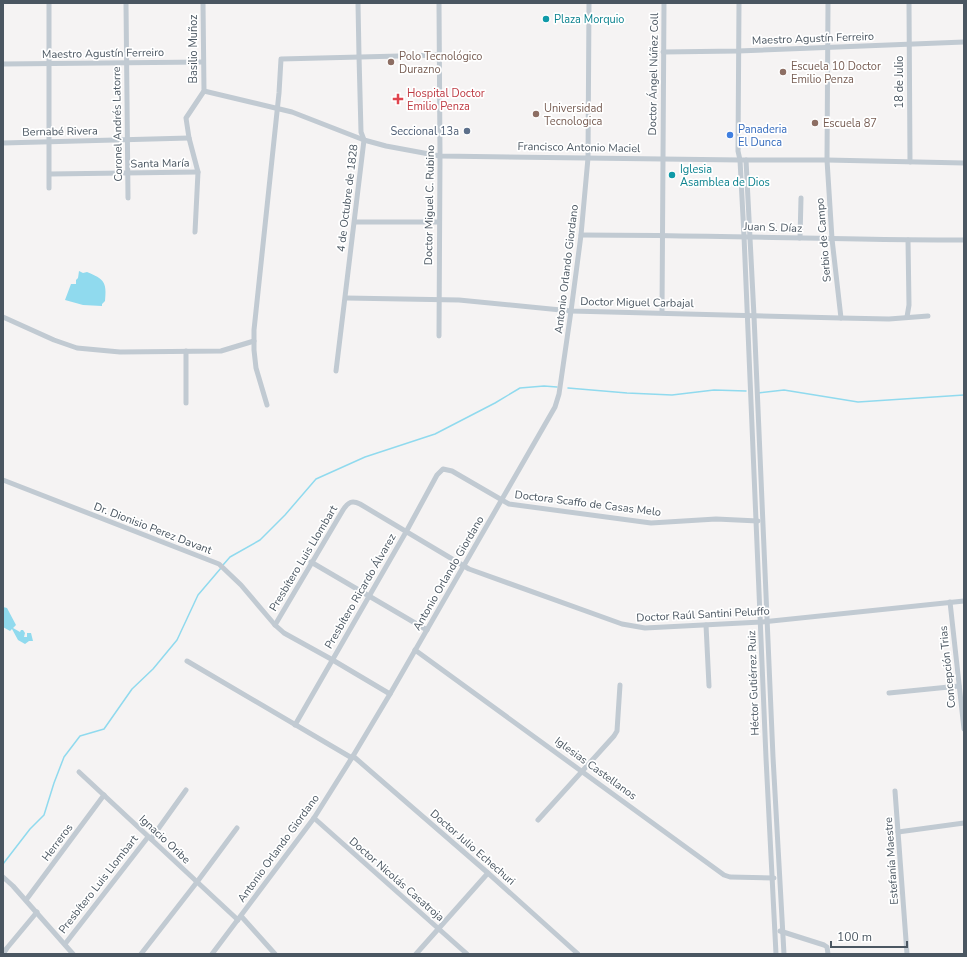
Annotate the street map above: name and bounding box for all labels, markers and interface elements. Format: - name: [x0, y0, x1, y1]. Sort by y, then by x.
- place label: Plaza Morquio: [554, 12, 624, 27]
- street label: Doctor Ángel Núñez Coll: [644, 12, 662, 135]
- marker: Plaza Morquio: [541, 14, 551, 24]
- street label: Basilio Muñoz: [186, 15, 201, 83]
- street label: Maestro Agustín Ferreiro: [752, 29, 874, 48]
- street label: Maestro Agustín Ferreiro: [42, 45, 164, 62]
- place label: Polo Tecnológico Durazno: [399, 49, 482, 77]
- street label: 18 de Julio: [892, 56, 907, 108]
- marker: Polo Tecnológico Durazno: [386, 57, 396, 67]
- place label: Escuela 10 Doctor Emilio Penza: [791, 59, 881, 87]
- street label: Coronel Andrés Latorre: [109, 66, 126, 182]
- marker: Escuela 10 Doctor Emilio Penza: [778, 67, 788, 77]
- place label: Hospital Doctor Emilio Penza: [407, 86, 485, 114]
- marker: Hospital Doctor Emilio Penza: [392, 93, 404, 105]
- place label: Universidad Tecnologica: [544, 101, 603, 129]
- marker: Universidad Tecnologica: [531, 109, 541, 119]
- place label: Escuela 87: [823, 116, 877, 131]
- marker: Escuela 87: [810, 118, 820, 128]
- place label: Panaderia El Dunca: [738, 122, 787, 150]
- street label: Bernabé Rivera: [22, 123, 98, 140]
- place label: Seccional 13a: [390, 124, 459, 139]
- marker: Seccional 13a: [462, 126, 472, 136]
- marker: Panaderia El Dunca: [725, 130, 735, 140]
- street label: Francisco Antonio Maciel: [518, 139, 641, 156]
- street label: 4 de Octubre de 1828: [333, 143, 362, 253]
- street label: Doctor Miguel C. Rubino: [421, 145, 438, 265]
- street label: Santa María: [130, 155, 190, 172]
- place label: Iglesia Asamblea de Dios: [680, 162, 770, 190]
- marker: Iglesia Asamblea de Dios: [667, 170, 677, 180]
- street label: Serbio de Campo: [812, 197, 835, 283]
- street label: Antonio Orlando Giordano: [551, 204, 582, 335]
- street label: Juan S. Díaz: [743, 219, 802, 236]
- street label: Doctor Miguel Carbajal: [580, 294, 695, 311]
- street label: Doctora Scaffo de Casas Melo: [514, 487, 662, 520]
- street label: Dr. Dionisio Perez Davant: [92, 499, 214, 558]
- street label: Presbítero Luis Llombart: [266, 502, 341, 614]
- street label: Antonio Orlando Giordano: [409, 513, 487, 633]
- street label: Presbítero Ricardo Álvarez: [320, 530, 400, 652]
- street label: Doctor Raúl Santini Peluffo: [636, 604, 770, 625]
- street label: Concepción Trias: [936, 625, 959, 709]
- street label: Héctor Gutiérrez Ruiz: [744, 630, 763, 736]
- street label: Iglesias Castellanos: [552, 734, 640, 803]
- street label: Antonio Orlando Giordano: [234, 791, 323, 905]
- street label: Doctor Julio Echechuri: [427, 806, 518, 889]
- street label: Ignacio Oribe: [136, 812, 194, 867]
- street label: Estefanía Maestre: [881, 816, 902, 905]
- street label: Herreros: [38, 821, 76, 864]
- street label: Presbítero Luis Llombart: [55, 832, 142, 937]
- street label: Doctor Nicolás Casatroja: [346, 834, 448, 925]
- scale bar: [831, 923, 907, 949]
- text: 100 m: [837, 929, 872, 945]

